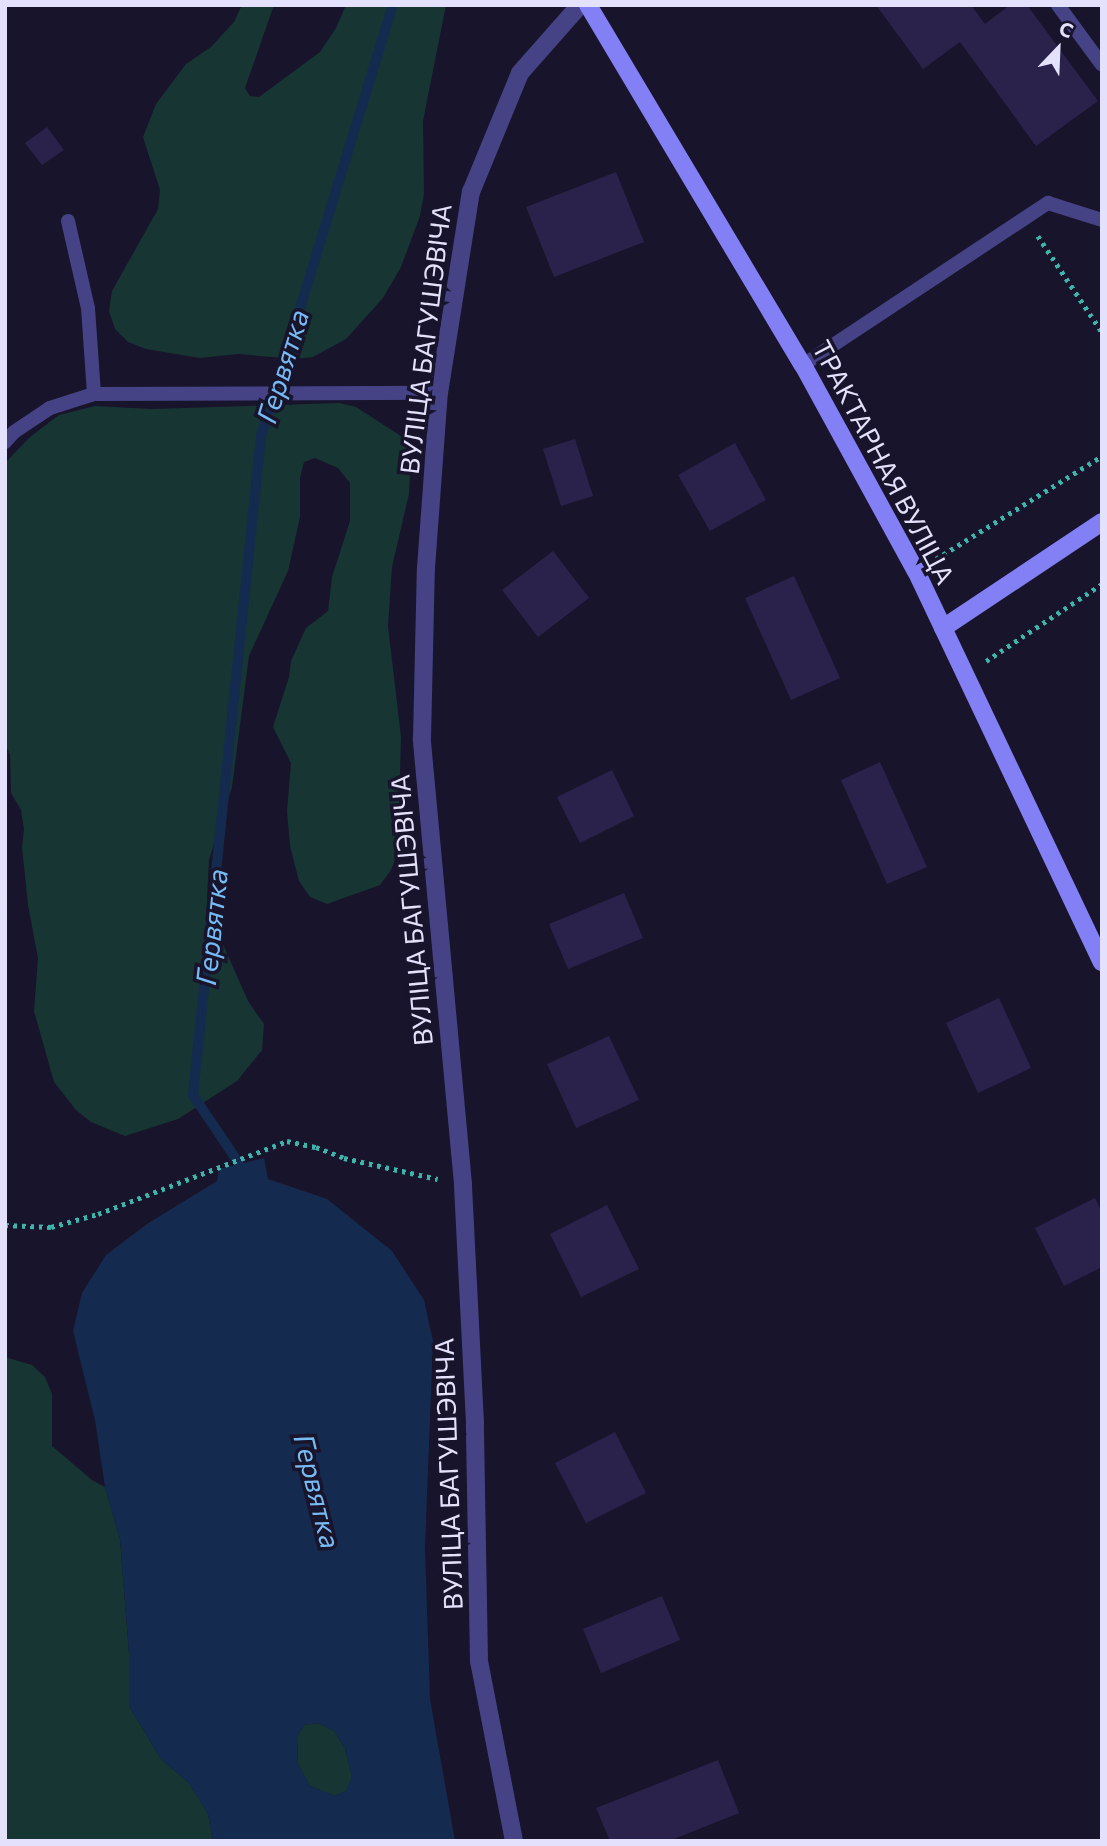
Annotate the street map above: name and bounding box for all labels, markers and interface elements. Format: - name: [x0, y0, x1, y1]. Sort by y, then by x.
- north arrow: [1023, 14, 1093, 84]
- text: С: [1056, 16, 1077, 42]
- street label: ВУЛІЦА БАГУШЭВІЧА: [393, 202, 457, 476]
- water label: Гервятка: [249, 305, 315, 427]
- street label: ТРАКТАРНАЯ ВУЛІЦА: [806, 335, 962, 589]
- street label: ВУЛІЦА БАГУШЭВІЧА: [384, 773, 438, 1047]
- water label: Гервятка: [188, 867, 234, 987]
- street label: ВУЛІЦА БАГУШЭВІЧА: [428, 1337, 468, 1611]
- water label: Гервятка: [288, 1430, 348, 1552]

